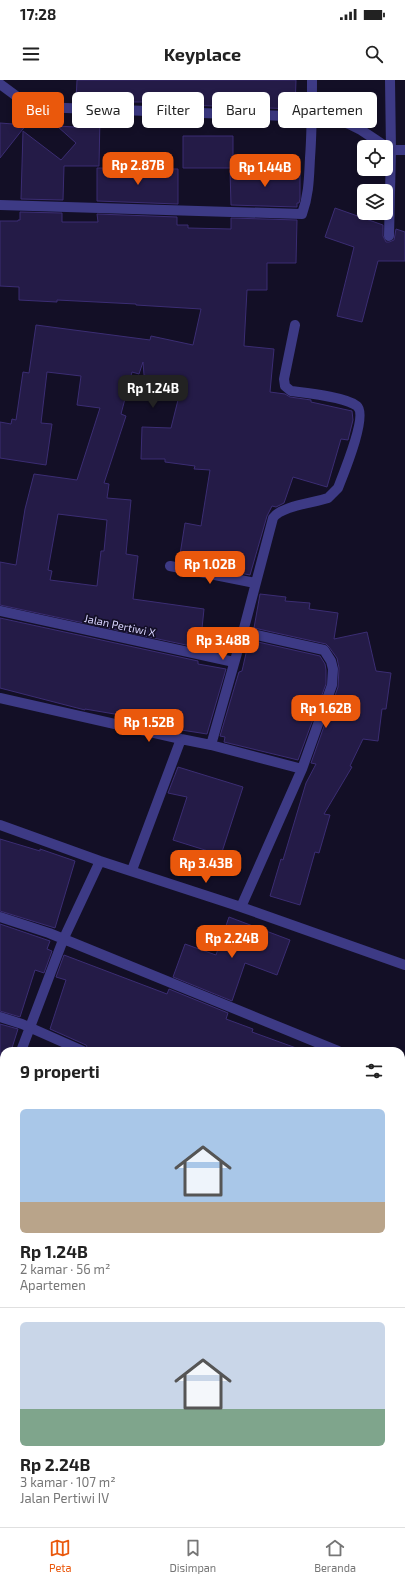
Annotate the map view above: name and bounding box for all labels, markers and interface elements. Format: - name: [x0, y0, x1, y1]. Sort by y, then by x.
- text: 17:28: [20, 5, 56, 23]
- icon: menu: [20, 43, 42, 65]
- text: Keyplace: [164, 43, 241, 65]
- icon: search: [363, 43, 385, 65]
- chip: Beli: [12, 92, 64, 128]
- chip: Sewa: [72, 92, 134, 128]
- chip: Filter: [142, 92, 204, 128]
- chip: Baru: [212, 92, 270, 128]
- chip: Apartemen: [278, 92, 377, 128]
- map controls: [357, 140, 393, 220]
- button: locate: [357, 140, 393, 176]
- pin: Rp 2.87B: [97, 152, 179, 186]
- pin: Rp 1.44B: [224, 154, 306, 188]
- text: Rp 2.87B: [111, 157, 165, 173]
- text: Rp 1.44B: [239, 159, 291, 175]
- button: layers: [357, 184, 393, 220]
- pin: Rp 1.24B: [112, 375, 194, 409]
- text: Rp 1.24B: [127, 380, 179, 396]
- pin: Rp 1.02B: [169, 551, 251, 585]
- text: Rp 1.02B: [184, 556, 236, 572]
- street label: Jalan Pertiwi X: [83, 611, 157, 639]
- pin: Rp 3.48B: [182, 627, 264, 661]
- text: Rp 3.48B: [196, 632, 250, 648]
- pin: Rp 1.62B: [285, 695, 367, 729]
- text: Rp 1.62B: [300, 700, 352, 716]
- pin: Rp 1.52B: [108, 709, 190, 743]
- text: Rp 1.52B: [124, 714, 174, 730]
- pin: Rp 3.43B: [165, 850, 247, 884]
- text: Rp 3.43B: [179, 855, 233, 871]
- pin: Rp 2.24B: [191, 925, 273, 959]
- text: Rp 2.24B: [205, 930, 259, 946]
- icon: filters: [363, 1060, 385, 1082]
- text: 9 properti: [20, 1061, 100, 1081]
- icon: home: [167, 1135, 239, 1207]
- text: Rp 1.24B: [20, 1241, 88, 1261]
- text: 2 kamar · 56 m²: [20, 1261, 110, 1277]
- text: Apartemen: [20, 1277, 86, 1293]
- icon: home: [167, 1348, 239, 1420]
- text: Rp 2.24B: [20, 1454, 90, 1474]
- text: 3 kamar · 107 m²: [20, 1474, 116, 1490]
- text: Jalan Pertiwi IV: [20, 1490, 109, 1506]
- tab: Peta: [49, 1537, 72, 1574]
- tab: Disimpan: [169, 1537, 216, 1574]
- tab: Beranda: [314, 1537, 356, 1574]

